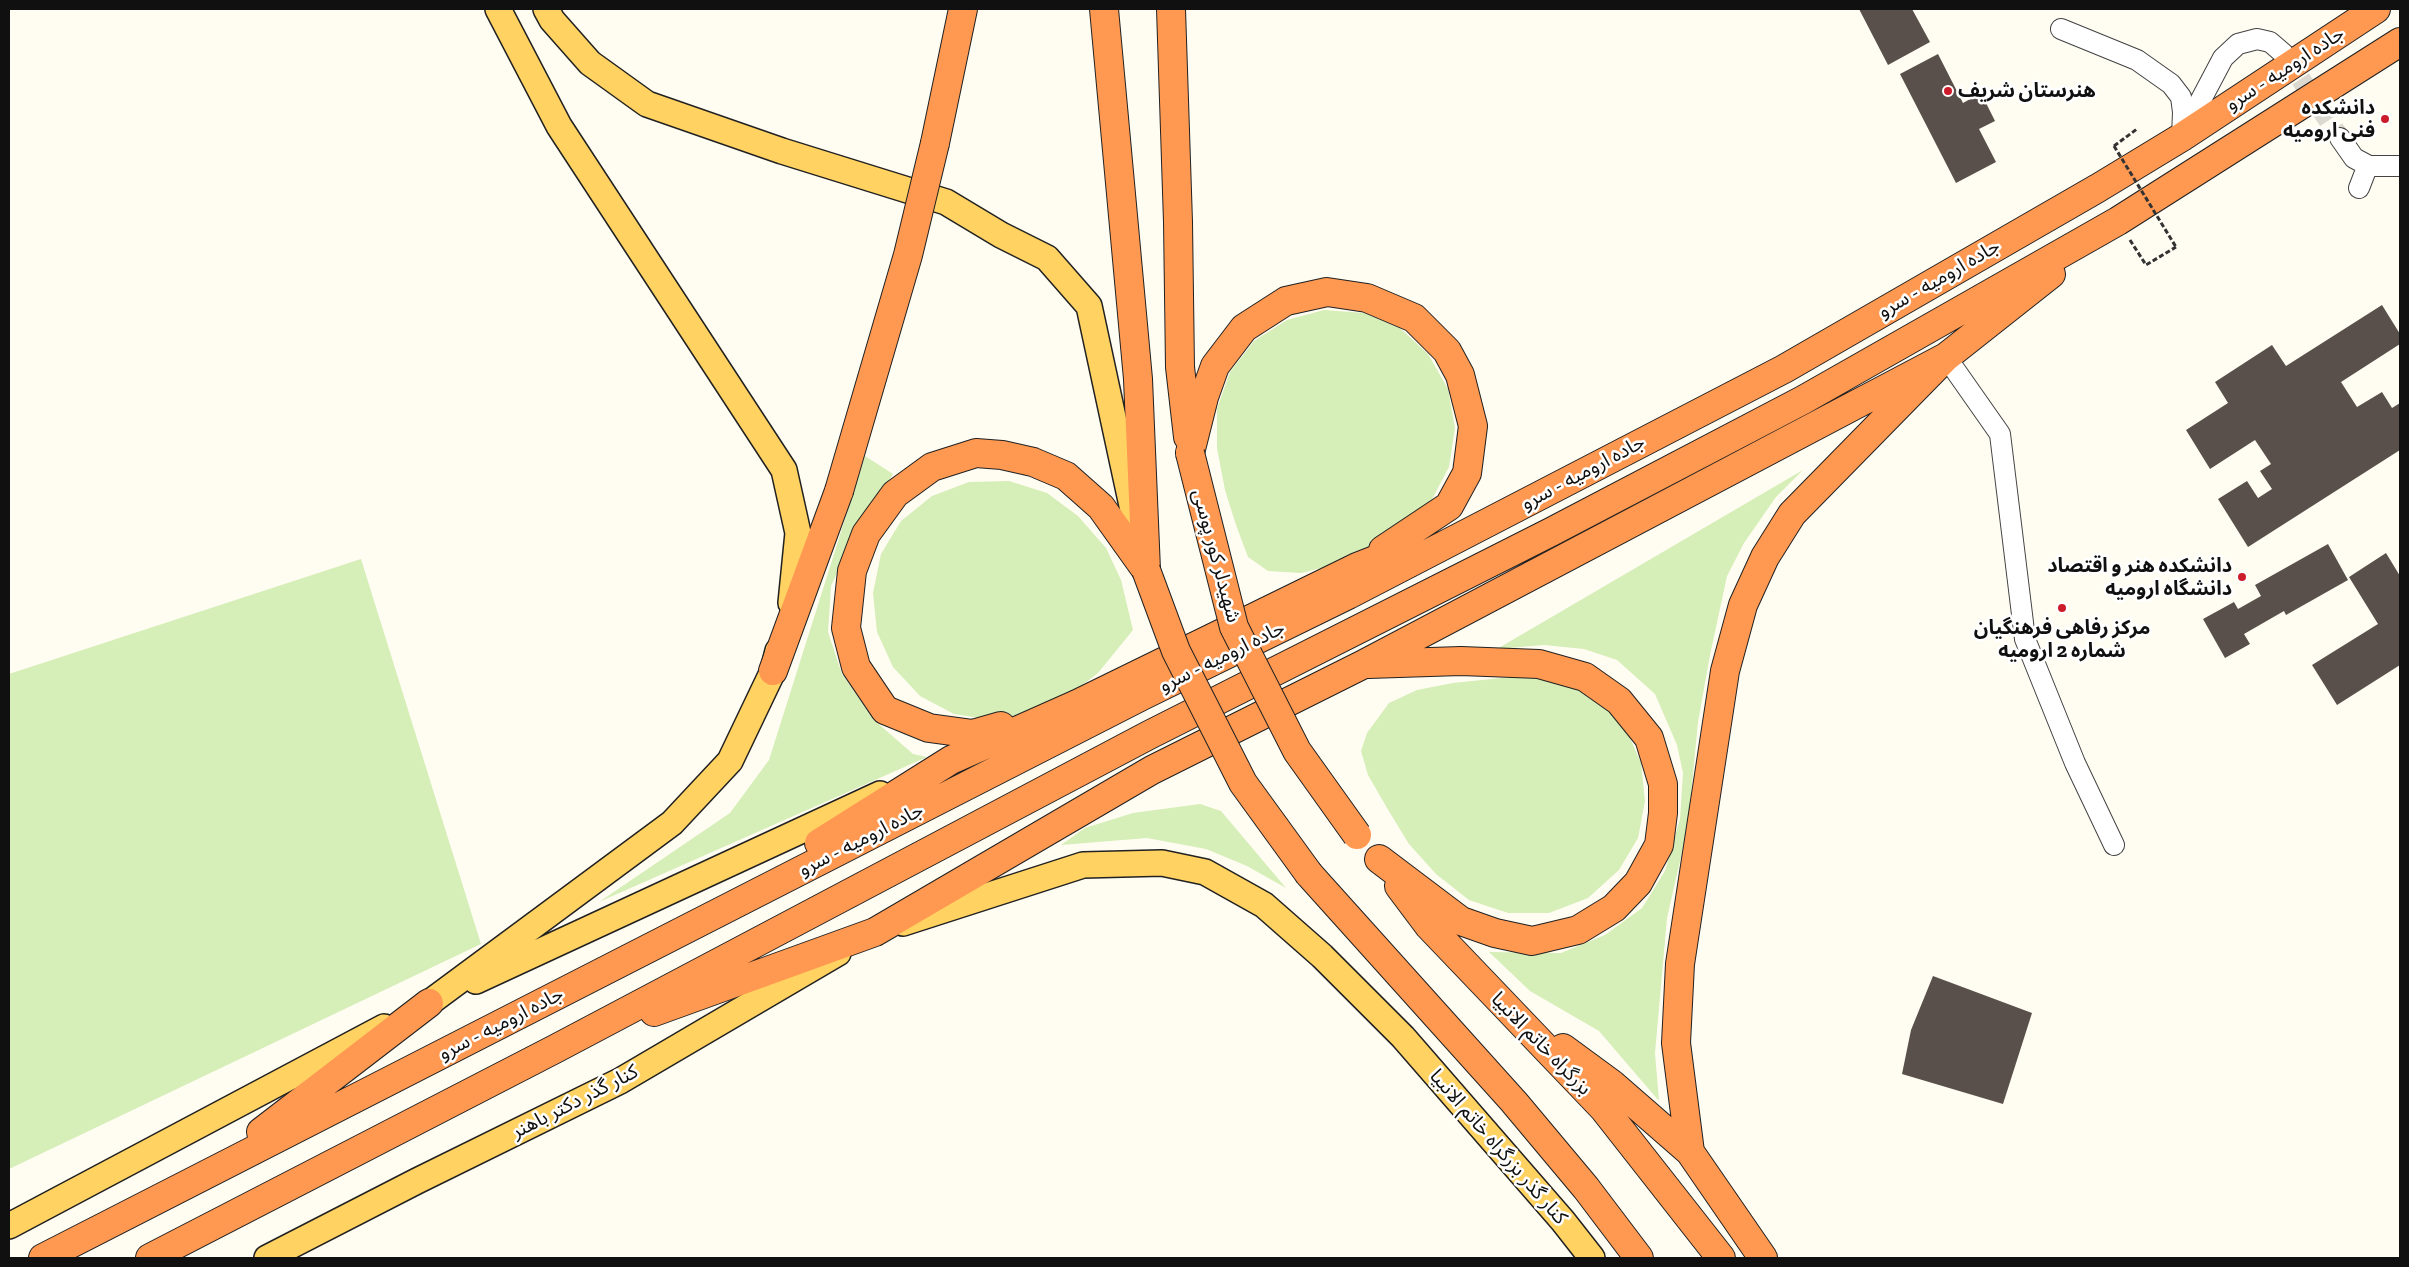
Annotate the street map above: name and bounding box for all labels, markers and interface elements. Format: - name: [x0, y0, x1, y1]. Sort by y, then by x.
- street label: جاده ارومیه - سرو: [2221, 22, 2349, 116]
- place label: هنرستان شریف: [1958, 79, 2096, 103]
- marker: هنرستان شریف: [1942, 85, 1954, 97]
- place label: دانشکده فنی ارومیه: [2283, 96, 2375, 143]
- marker: دانشکده فنی ارومیه: [2379, 113, 2391, 125]
- street label: جاده ارومیه - سرو: [1874, 234, 2004, 324]
- street label: جاده ارومیه - سرو: [1517, 430, 1649, 516]
- street label: شهیدلر کور پوسی: [1187, 487, 1245, 625]
- place label: دانشکده هنر و اقتصاد دانشگاه ارومیه: [2047, 554, 2232, 601]
- marker: دانشکده هنر و اقتصاد دانشگاه ارومیه: [2236, 571, 2248, 583]
- marker: مرکز رفاهی فرهنگیان شماره 2 ارومیه: [2056, 602, 2068, 614]
- street label: جاده ارومیه - سرو: [1155, 616, 1289, 698]
- place label: مرکز رفاهی فرهنگیان شماره 2 ارومیه: [1974, 616, 2150, 663]
- street label: جاده ارومیه - سرو: [794, 798, 928, 882]
- street label: جاده ارومیه - سرو: [434, 982, 568, 1066]
- street label: بزرگراه خاتم الانبیا: [1486, 987, 1596, 1101]
- street label: کنار گذر دکتر باهنر: [508, 1060, 642, 1144]
- street label: کنار گذر بزرگراه خاتم الانبیا: [1424, 1065, 1572, 1229]

